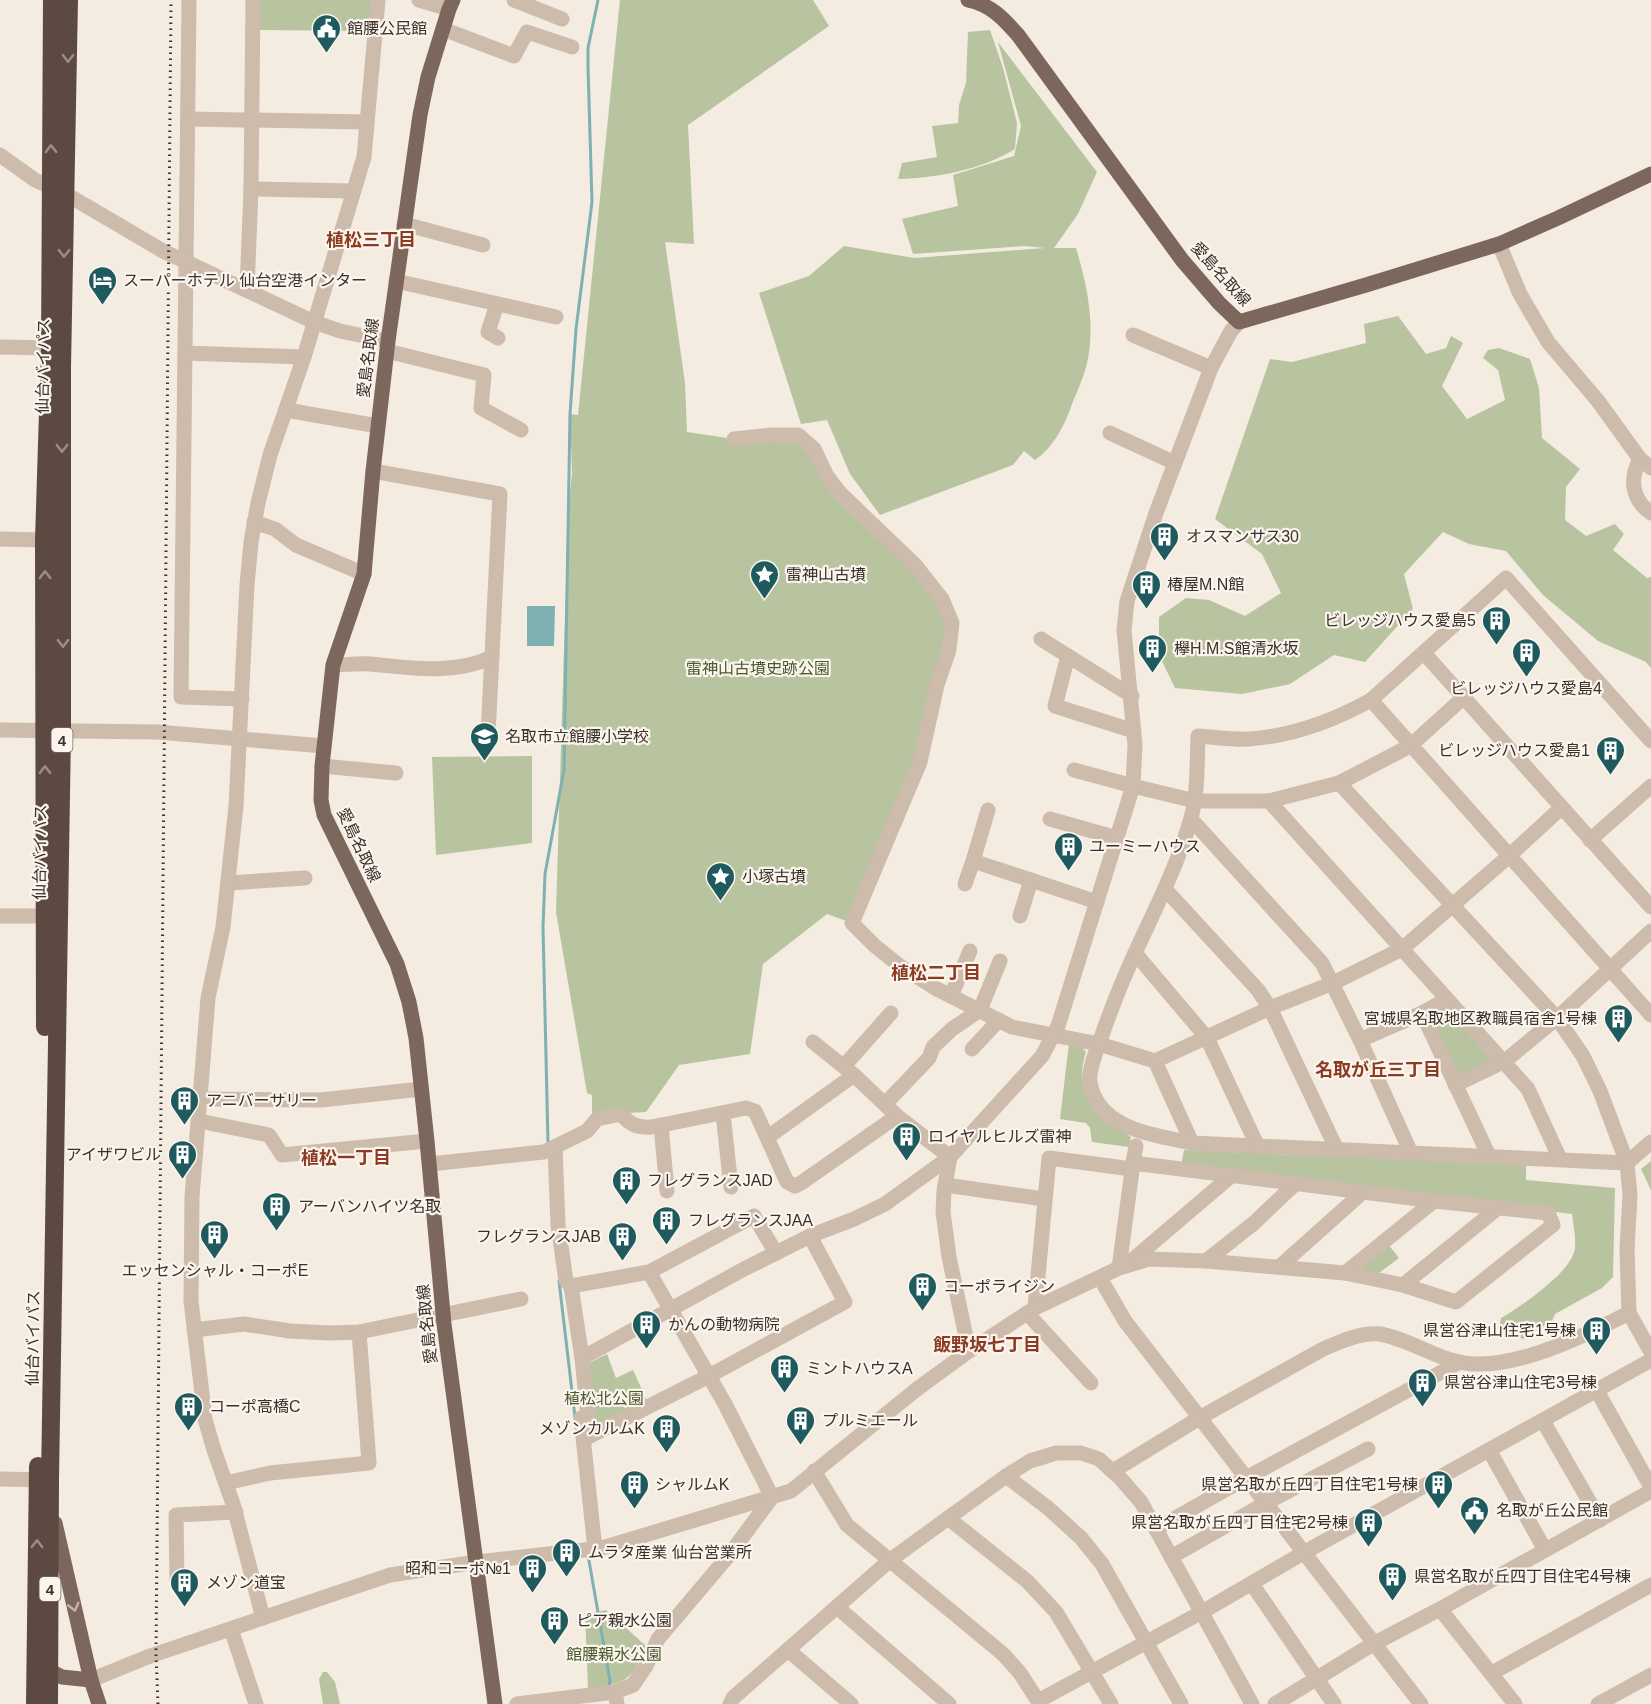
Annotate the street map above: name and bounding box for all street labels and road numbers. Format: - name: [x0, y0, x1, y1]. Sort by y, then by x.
- street label: 愛島名取線: [1188, 239, 1254, 309]
- street label: 愛島名取線: [355, 317, 381, 399]
- street label: 仙台バイパス: [34, 318, 52, 414]
- road number: 4: [52, 728, 72, 752]
- street label: 仙台バイパス: [31, 804, 49, 900]
- street label: 愛島名取線: [334, 805, 384, 885]
- street label: 愛島名取線: [414, 1283, 440, 1365]
- street label: 仙台バイパス: [24, 1290, 42, 1386]
- road number: 4: [40, 1577, 60, 1601]

